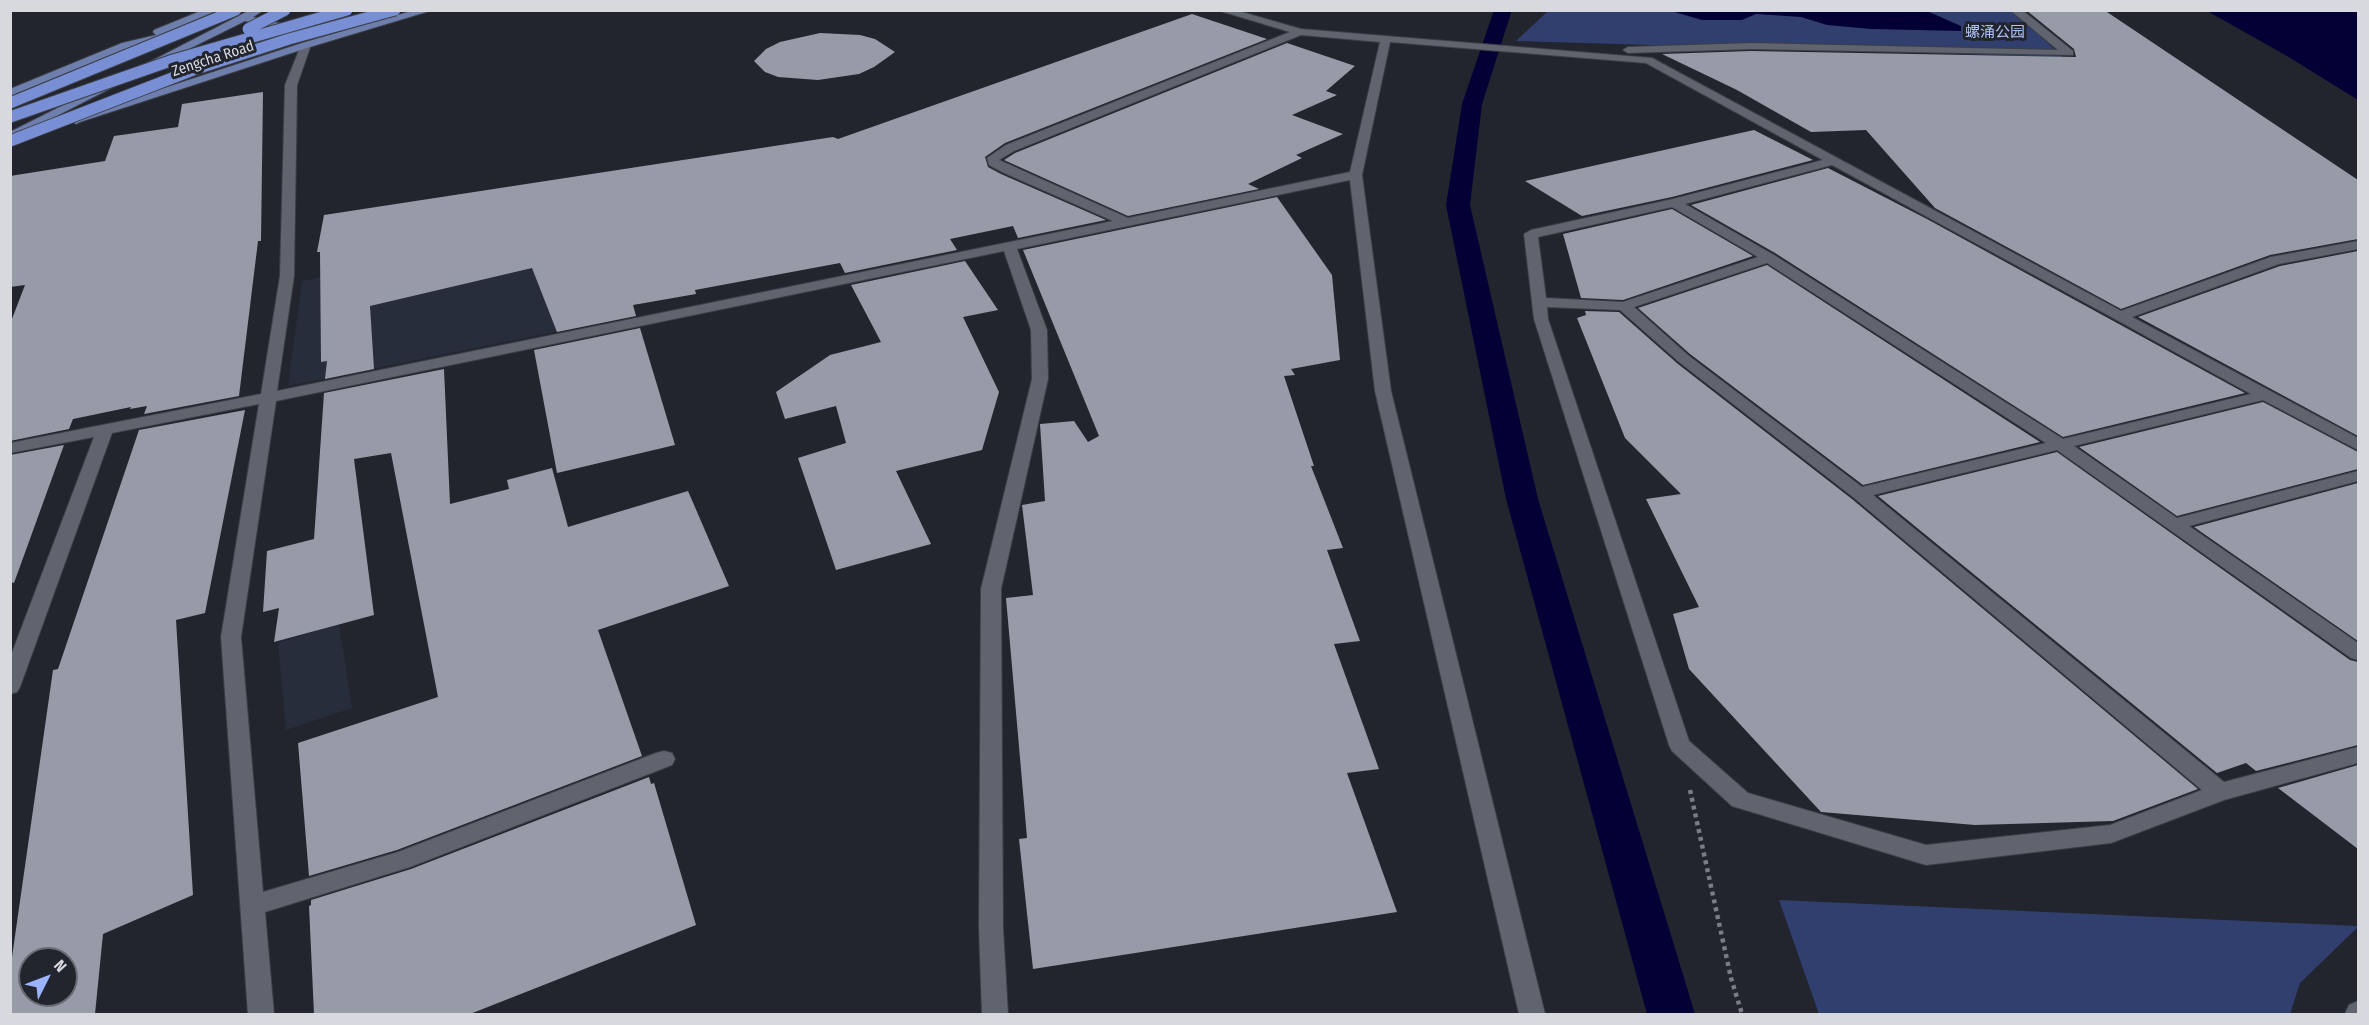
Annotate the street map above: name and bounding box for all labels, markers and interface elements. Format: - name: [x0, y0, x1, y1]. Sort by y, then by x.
- park label: 螺涌公园: [1965, 24, 2025, 42]
- street label: Zengcha Road: [170, 37, 256, 81]
- north arrow: [18, 947, 78, 1007]
- text: N: [50, 956, 71, 976]

